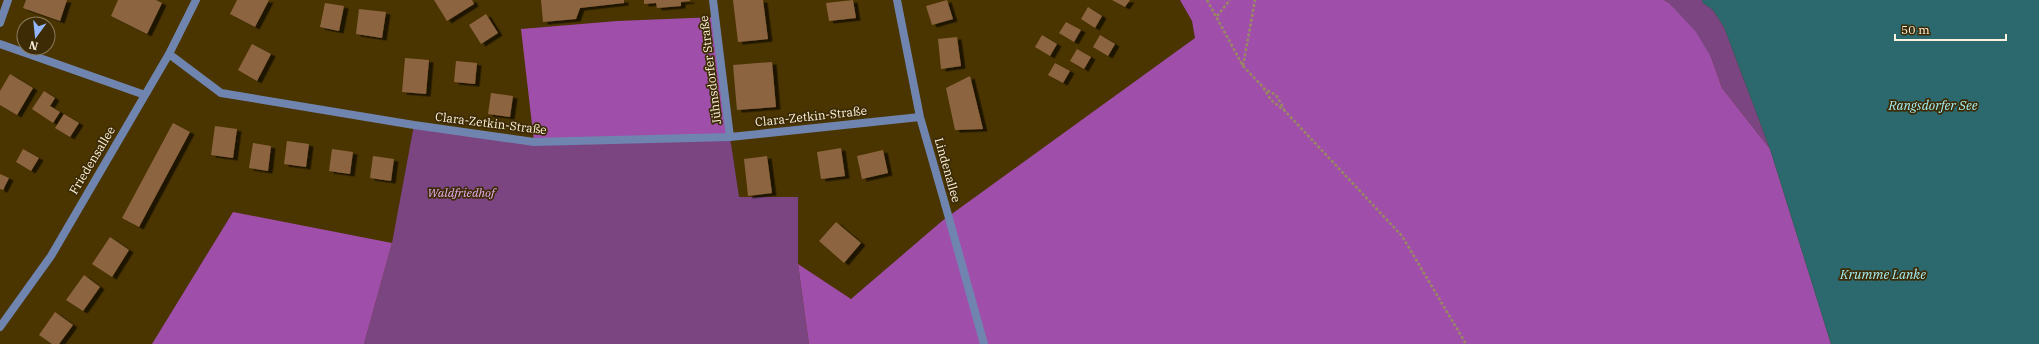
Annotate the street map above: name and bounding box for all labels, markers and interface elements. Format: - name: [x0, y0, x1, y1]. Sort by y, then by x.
- street label: Jühnsdorfer Straße: [696, 15, 724, 125]
- north arrow: [16, 16, 56, 56]
- scale bar: [1895, 16, 2006, 42]
- text: 50 m: [1901, 22, 1930, 37]
- text: N: [27, 38, 39, 54]
- water label: Rangsdorfer See: [1888, 97, 1978, 114]
- street label: Clara-Zetkin-Straße: [754, 103, 868, 129]
- street label: Clara-Zetkin-Straße: [434, 109, 548, 137]
- street label: Friedensallee: [66, 123, 118, 197]
- street label: Lindenallee: [932, 136, 964, 204]
- park label: Waldfriedhof: [427, 185, 497, 200]
- water label: Krumme Lanke: [1839, 266, 1926, 283]

